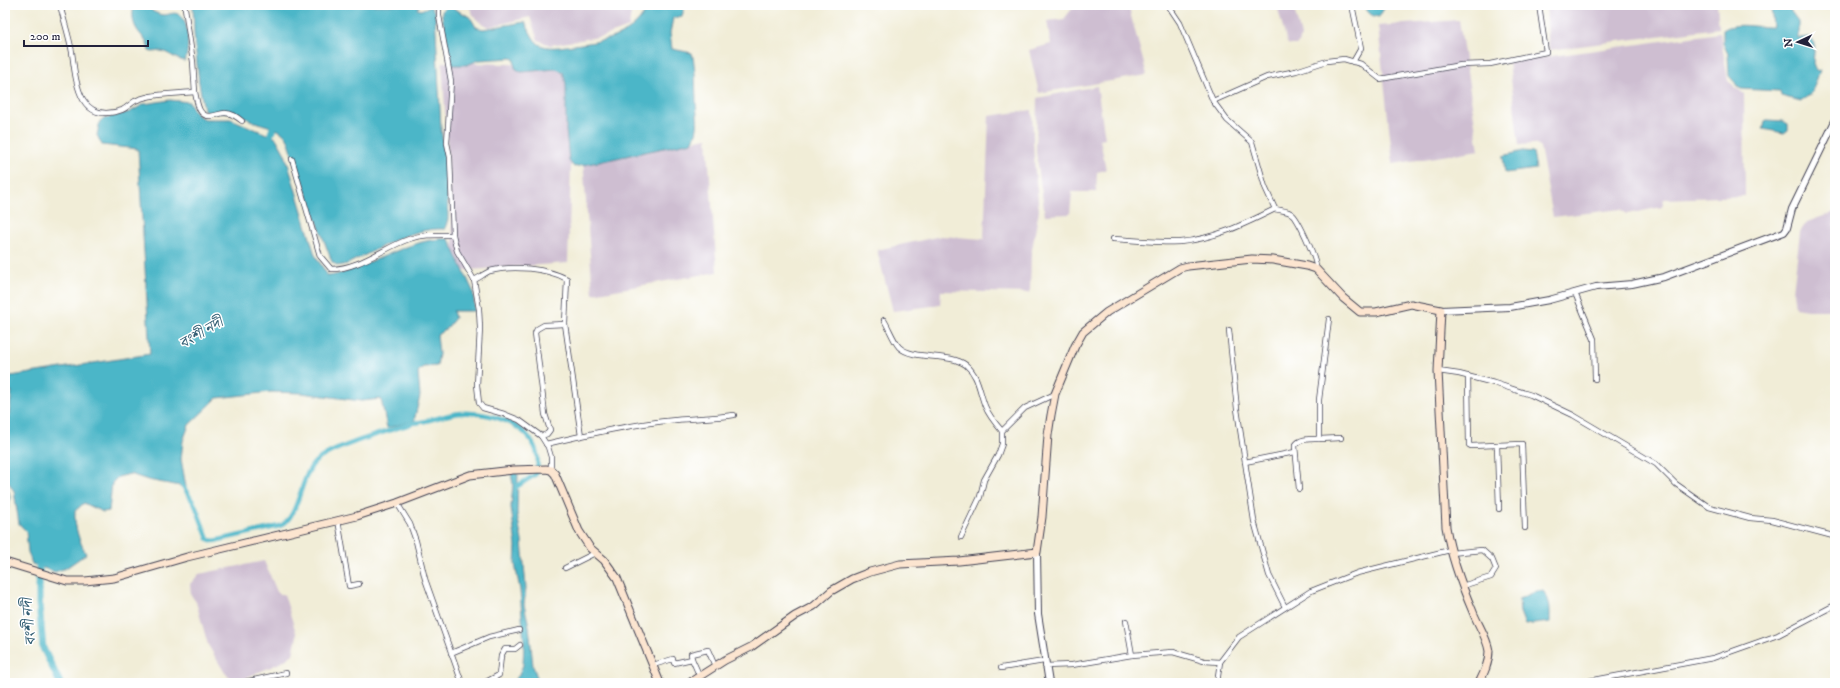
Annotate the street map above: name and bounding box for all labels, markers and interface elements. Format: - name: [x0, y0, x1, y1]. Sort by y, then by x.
- scale bar: [24, 22, 148, 48]
- north arrow: [1778, 22, 1818, 62]
- text: 200 m: [30, 29, 60, 44]
- text: N: [1782, 38, 1796, 48]
- water label: বংশী নদী: [176, 312, 228, 353]
- water label: বংশী নদী: [17, 596, 41, 646]

